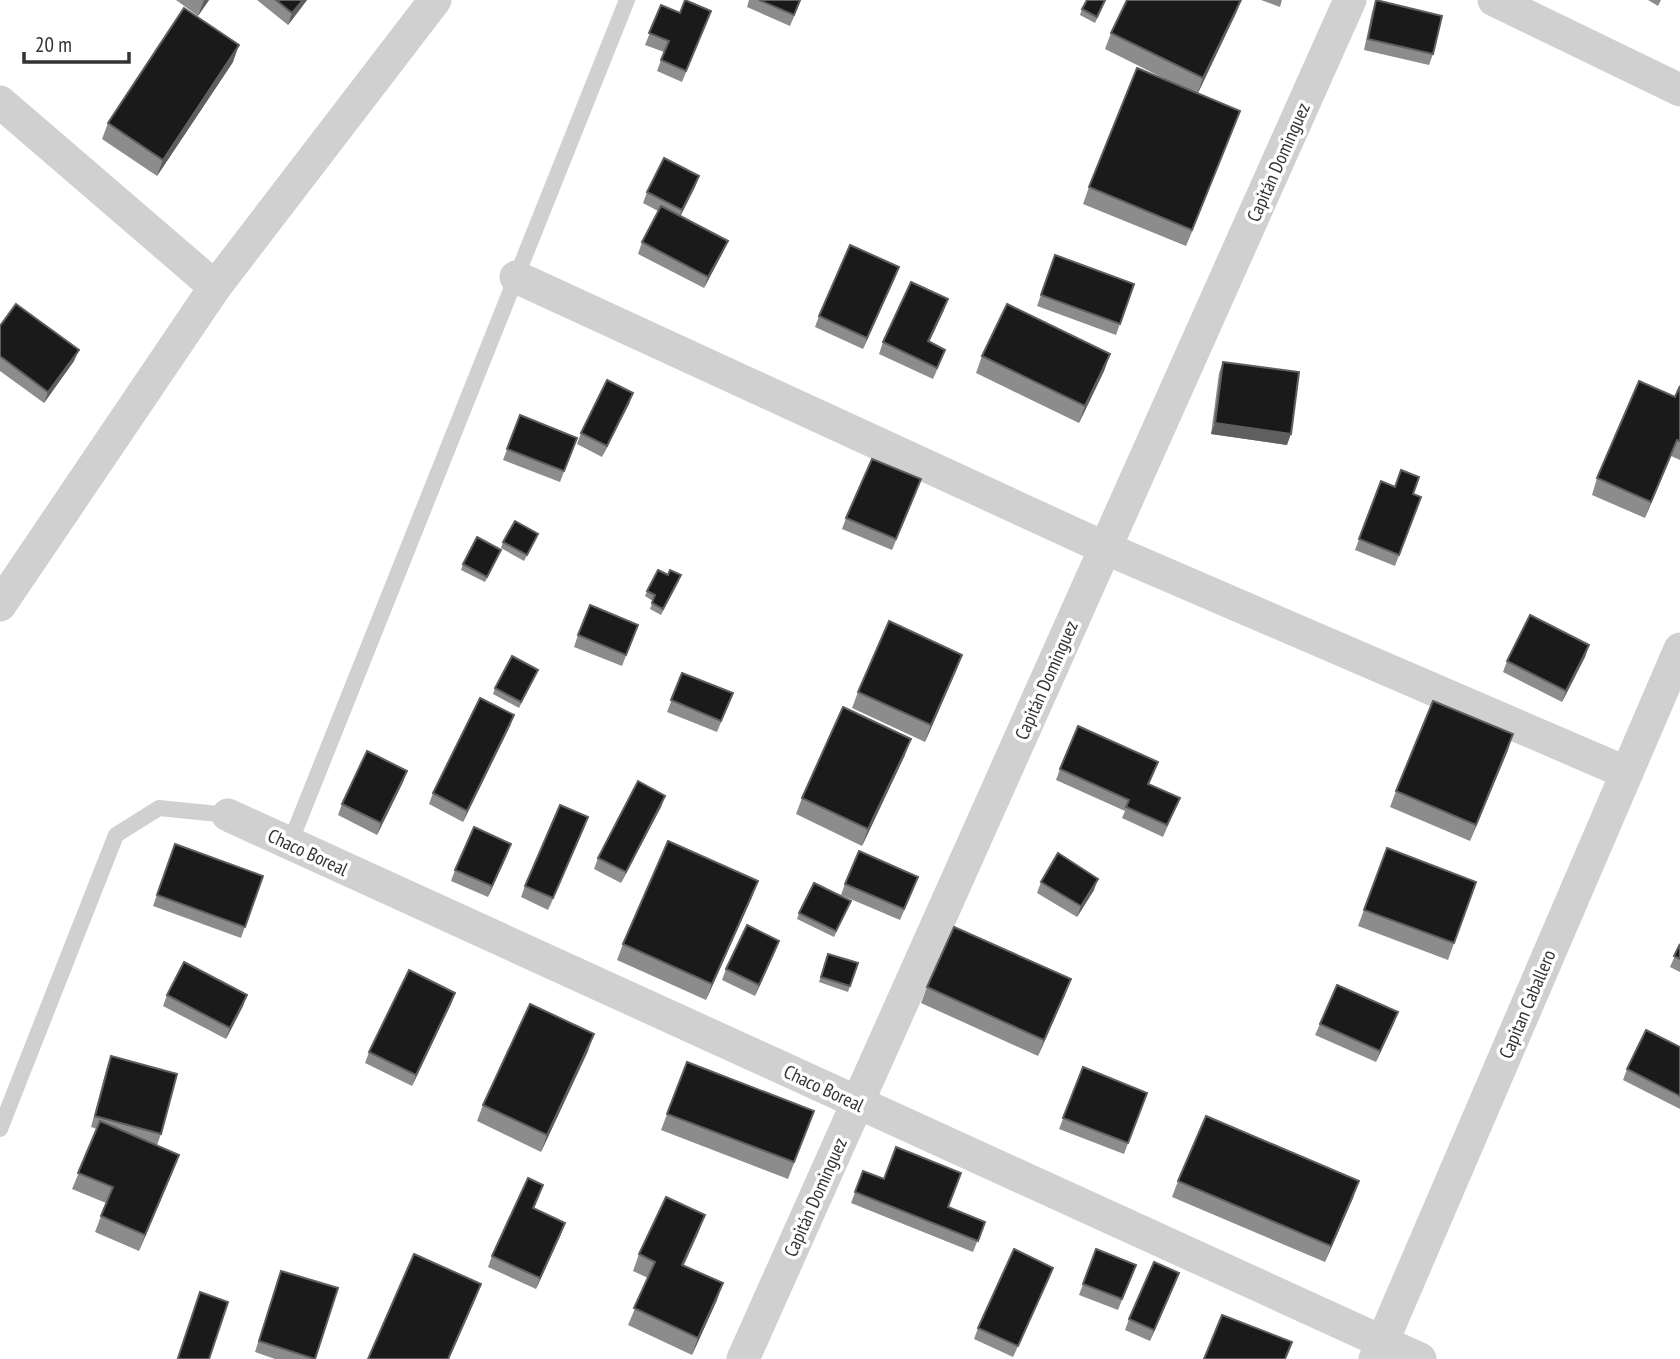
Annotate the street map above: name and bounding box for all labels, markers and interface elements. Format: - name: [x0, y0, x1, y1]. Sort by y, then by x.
- scale bar: [24, 21, 130, 65]
- text: 20 m: [35, 31, 72, 58]
- street label: Capitán Dominguez: [1241, 99, 1315, 225]
- street label: Capitán Dominguez: [1009, 617, 1083, 743]
- street label: Chaco Boreal: [264, 823, 352, 881]
- street label: Capitan Caballero: [1493, 946, 1561, 1062]
- street label: Chaco Boreal: [780, 1059, 868, 1117]
- street label: Capitán Dominguez: [778, 1134, 852, 1260]

